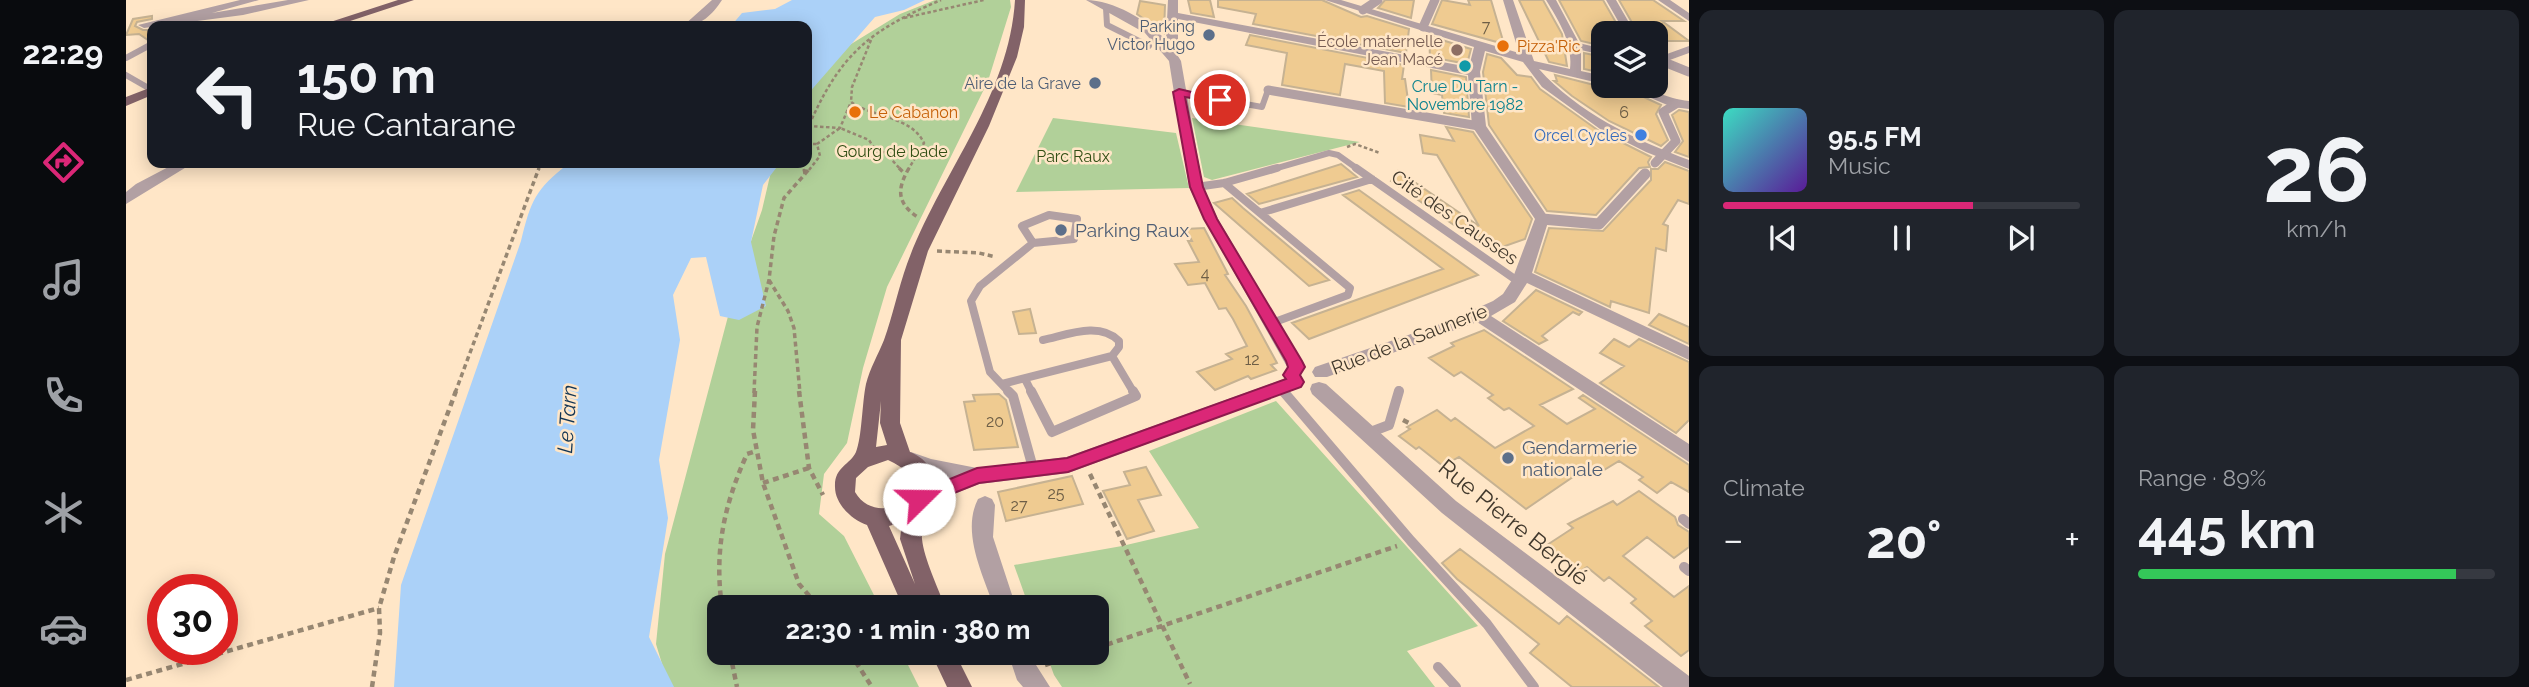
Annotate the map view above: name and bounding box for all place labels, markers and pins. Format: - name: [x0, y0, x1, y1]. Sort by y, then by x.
- place label: Parking Victor Hugo: [1107, 17, 1195, 54]
- marker: Parking Victor Hugo: [1201, 27, 1217, 43]
- place label: École maternelle Jean Macé: [1317, 31, 1443, 69]
- place label: Pizza'Ric: [1517, 37, 1581, 56]
- marker: Pizza'Ric: [1495, 38, 1511, 54]
- marker: École maternelle Jean Macé: [1449, 42, 1465, 58]
- marker: Crue Du Tarn - Novembre 1982: [1457, 58, 1473, 74]
- pin: [1190, 70, 1250, 130]
- place label: Aire de la Grave: [964, 74, 1081, 93]
- marker: Aire de la Grave: [1087, 75, 1103, 91]
- place label: Crue Du Tarn - Novembre 1982: [1407, 77, 1523, 114]
- place label: Le Cabanon: [869, 103, 958, 122]
- marker: Le Cabanon: [847, 104, 863, 120]
- place label: Orcel Cycles: [1534, 126, 1627, 145]
- marker: Orcel Cycles: [1633, 127, 1649, 143]
- place label: Parking Raux: [1075, 219, 1190, 241]
- marker: Parking Raux: [1053, 222, 1069, 238]
- place label: Gendarmerie nationale: [1522, 436, 1637, 480]
- marker: Gendarmerie nationale: [1500, 450, 1516, 466]

